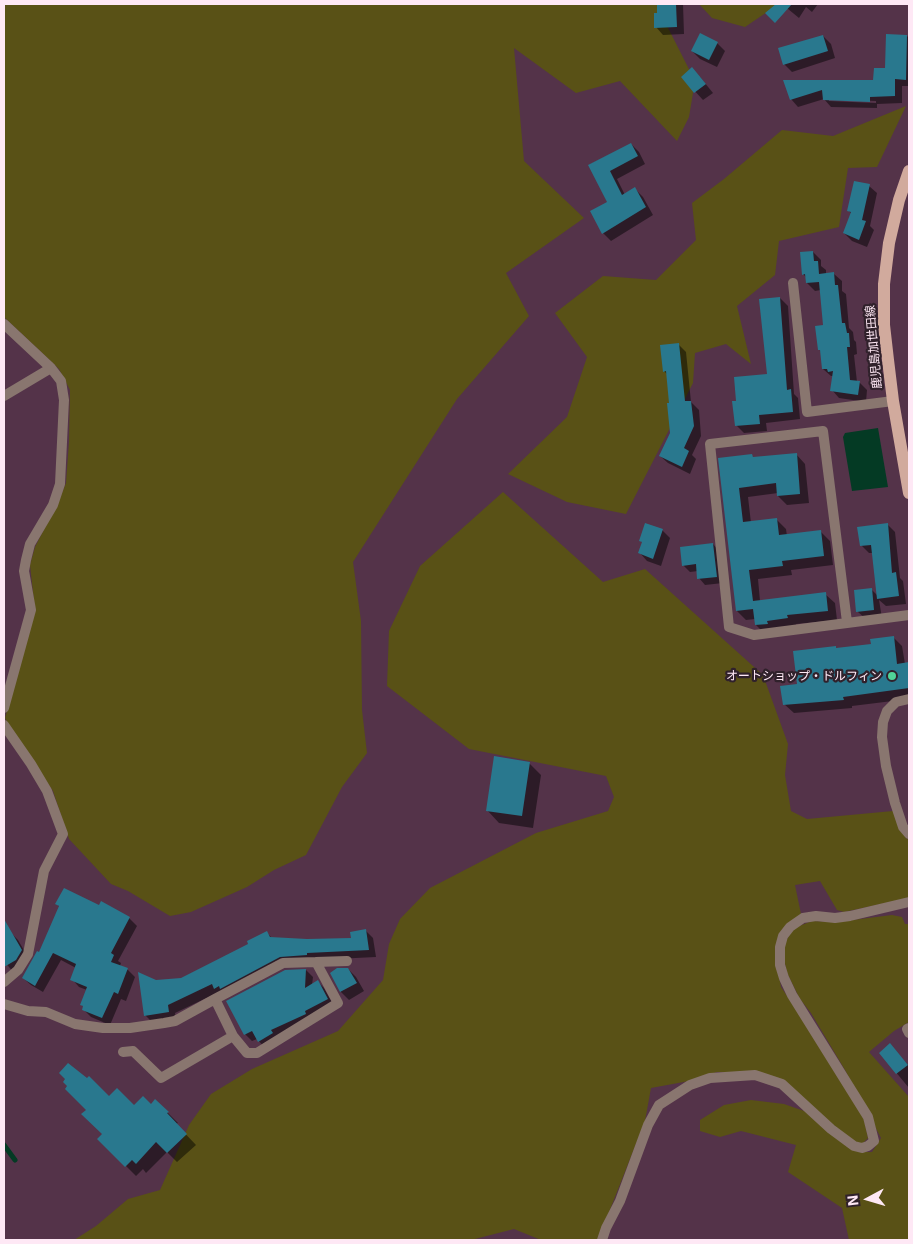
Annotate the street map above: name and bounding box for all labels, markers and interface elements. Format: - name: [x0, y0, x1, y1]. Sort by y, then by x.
- street label: 鹿児島加世田線: [863, 305, 885, 389]
- place label: オートショップ・ドルフィン: [726, 669, 882, 683]
- marker: オートショップ・ドルフィン: [886, 670, 898, 682]
- north arrow: [843, 1174, 893, 1224]
- text: N: [844, 1194, 862, 1207]

